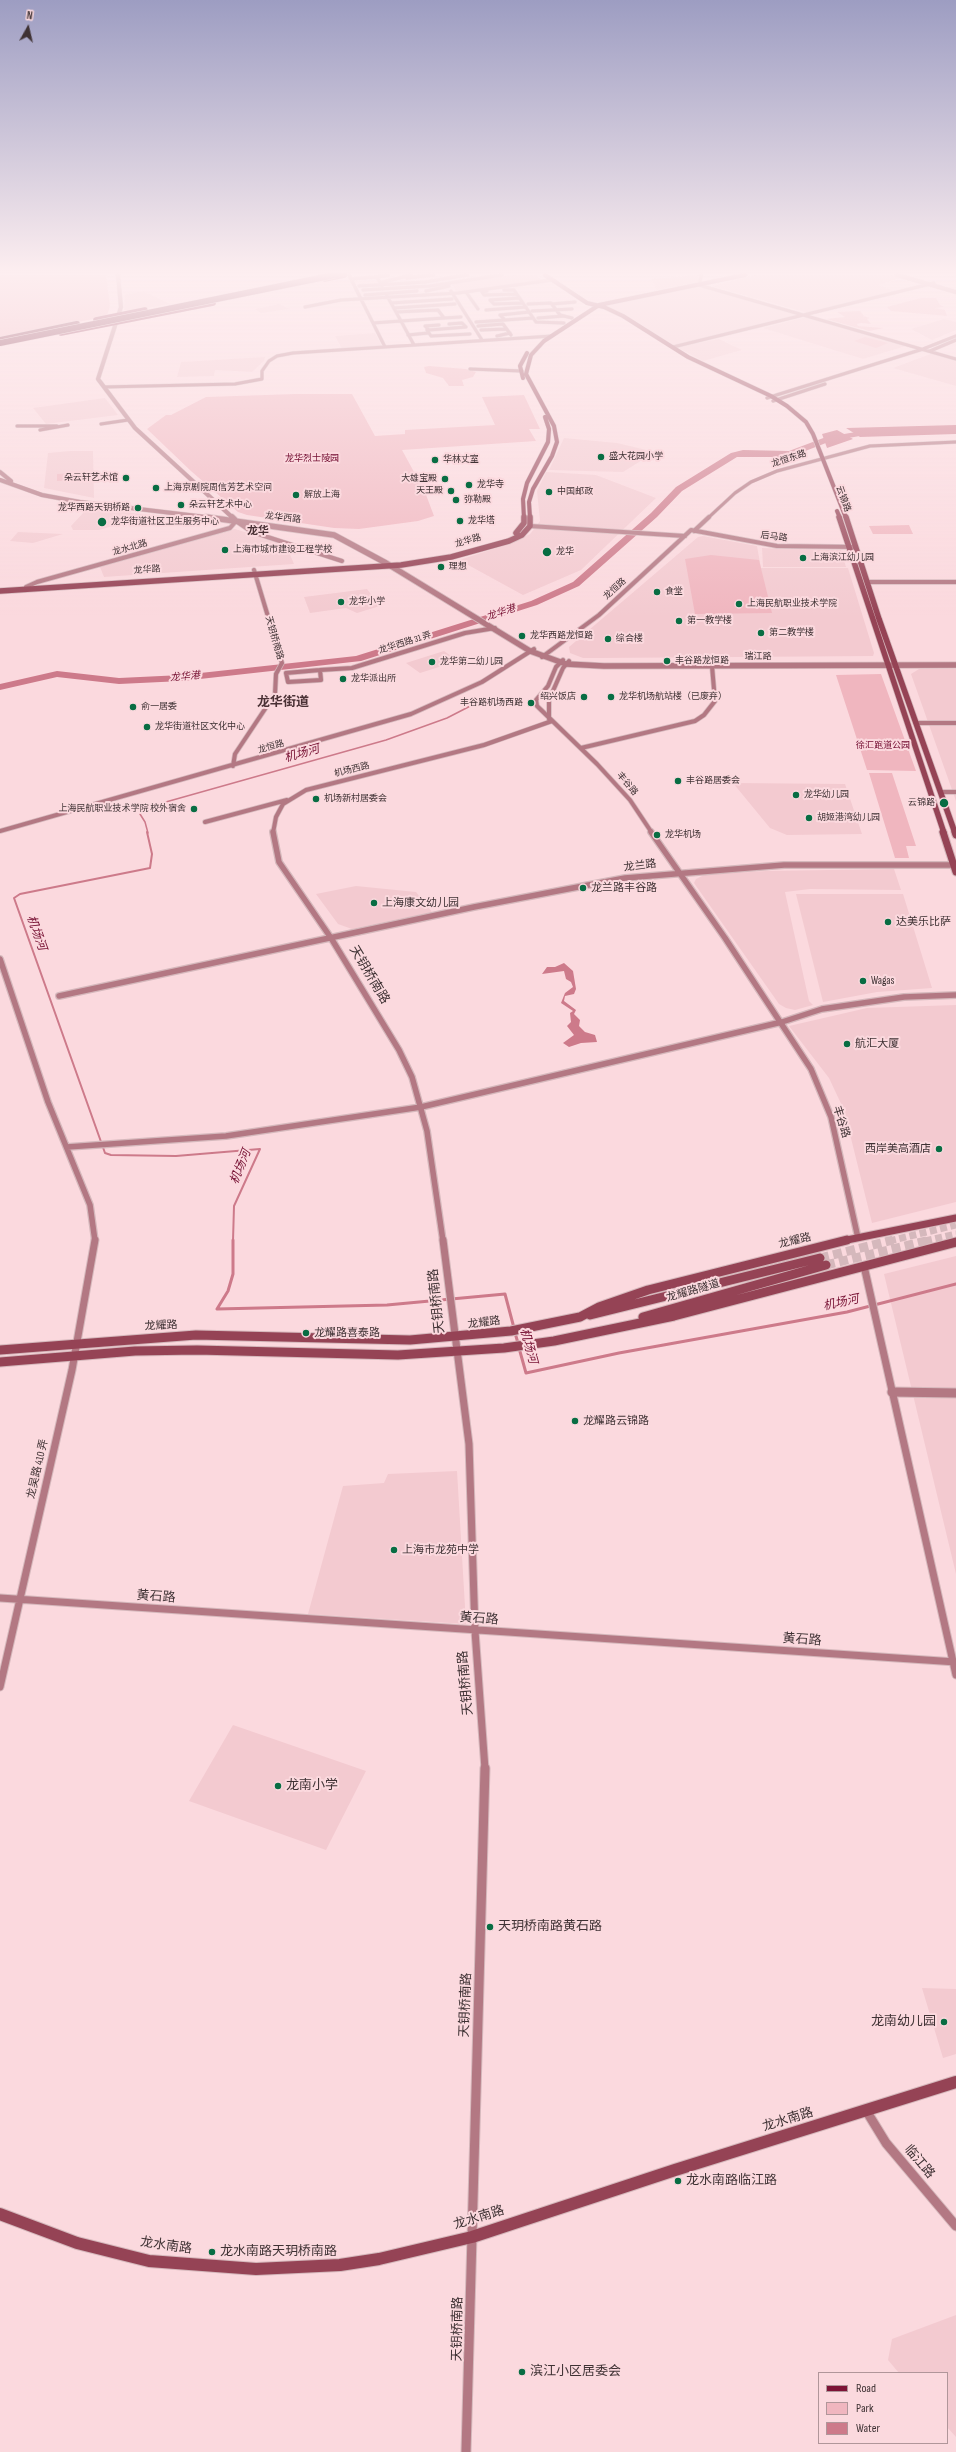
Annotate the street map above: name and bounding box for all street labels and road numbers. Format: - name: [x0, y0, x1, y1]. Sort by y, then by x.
- street label: 龙恒东路: [770, 448, 808, 470]
- street label: 云锦路: [833, 484, 853, 514]
- street label: 龙华西路: [264, 510, 302, 526]
- street label: 后马路: [760, 530, 788, 544]
- street label: 龙华路: [454, 532, 482, 550]
- street label: 龙水北路: [111, 538, 149, 558]
- street label: 龙华路: [133, 564, 161, 576]
- street label: 龙恒路: [601, 576, 629, 602]
- street label: 天钥桥南路: [263, 615, 285, 661]
- street label: 龙华西路 31 弄: [377, 630, 433, 656]
- street label: 瑞江路: [745, 652, 771, 662]
- street label: 龙恒路: [257, 738, 285, 756]
- street label: 机场西路: [333, 760, 371, 780]
- street label: 丰谷路: [614, 770, 640, 798]
- street label: 龙兰路: [623, 857, 657, 875]
- street label: 天钥桥南路: [346, 943, 392, 1007]
- street label: 丰谷路: [830, 1104, 852, 1140]
- street label: 龙耀路: [777, 1231, 813, 1251]
- street label: 天钥桥南路: [426, 1268, 448, 1334]
- street label: 龙耀路隧道: [665, 1277, 721, 1305]
- street label: 龙耀路: [467, 1314, 501, 1332]
- street label: 龙耀路: [144, 1319, 178, 1333]
- street label: 龙吴路 410 弄: [25, 1438, 51, 1500]
- street label: 黄石路: [136, 1588, 176, 1606]
- street label: 黄石路: [459, 1610, 499, 1628]
- street label: 黄石路: [782, 1631, 822, 1649]
- street label: 天钥桥南路: [455, 1650, 477, 1716]
- street label: 天钥桥南路: [457, 1972, 475, 2038]
- street label: 龙水南路: [761, 2105, 815, 2135]
- street label: 临江路: [900, 2142, 938, 2182]
- street label: 龙水南路: [452, 2203, 506, 2233]
- street label: 龙水南路: [139, 2235, 193, 2257]
- street label: 天钥桥南路: [450, 2296, 466, 2362]

